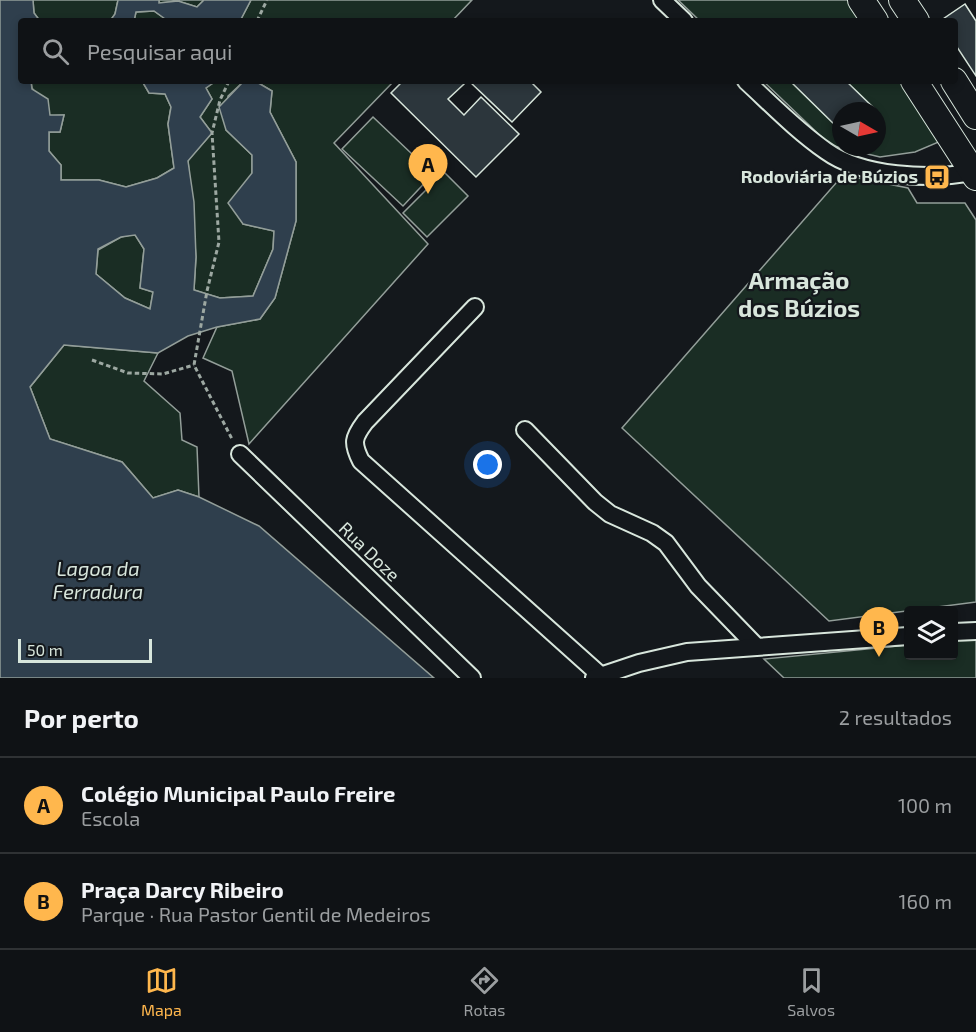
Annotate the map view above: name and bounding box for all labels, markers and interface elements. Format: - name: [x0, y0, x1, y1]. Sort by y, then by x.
- search box: [18, 18, 958, 84]
- icon: search: [39, 35, 72, 68]
- text: Pesquisar aqui: [87, 38, 233, 64]
- north arrow: [832, 102, 886, 156]
- pin: A: [408, 144, 448, 194]
- bus stop icon: Rodoviária de Búzios: [922, 162, 952, 192]
- place label: Rodoviária de Búzios: [741, 165, 918, 187]
- district label: Armação dos Búzios: [738, 265, 860, 322]
- your location: [473, 450, 502, 479]
- street label: Rua Doze: [335, 517, 405, 586]
- water label: Lagoa da Ferradura: [53, 556, 143, 603]
- map controls: [904, 606, 958, 660]
- button: layers: [904, 606, 958, 660]
- pin: B: [860, 608, 898, 657]
- scale bar: [18, 636, 152, 664]
- text: 50 m: [27, 640, 63, 659]
- text: Por perto: [24, 702, 139, 733]
- text: 2 resultados: [839, 705, 952, 729]
- text: Colégio Municipal Paulo Freire: [81, 780, 395, 806]
- text: A: [37, 793, 50, 817]
- text: 100 m: [898, 793, 952, 817]
- text: Escola: [81, 806, 140, 830]
- text: Praça Darcy Ribeiro: [81, 876, 284, 902]
- text: B: [37, 889, 50, 913]
- text: 160 m: [899, 889, 952, 913]
- text: Parque · Rua Pastor Gentil de Medeiros: [81, 902, 431, 926]
- tab: Mapa: [141, 964, 182, 1019]
- tab: Rotas: [464, 964, 506, 1019]
- tab: Salvos: [787, 964, 835, 1019]

